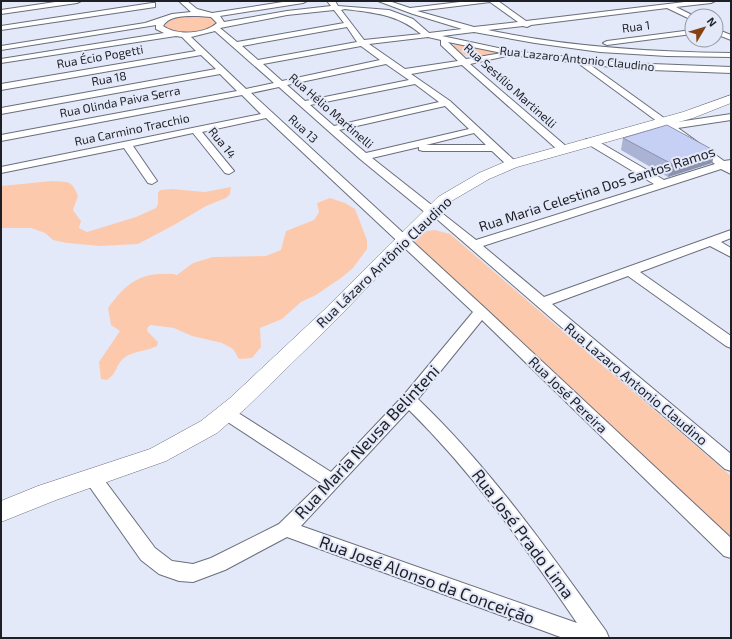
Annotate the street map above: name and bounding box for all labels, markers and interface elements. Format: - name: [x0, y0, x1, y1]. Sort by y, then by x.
- north arrow: [684, 8, 724, 48]
- text: N: [705, 14, 720, 29]
- street label: Rua 1: [621, 17, 651, 35]
- street label: Rua Sestílio Martinelli: [462, 40, 560, 130]
- street label: Rua Écio Pogetti: [55, 42, 144, 71]
- street label: Rua Lazaro Antonio Claudino: [499, 43, 655, 73]
- street label: Rua 18: [90, 68, 128, 88]
- street label: Rua Hélio Martinelli: [287, 70, 377, 151]
- street label: Rua Olinda Paiva Serra: [58, 82, 181, 120]
- street label: Rua Carmino Tracchio: [73, 110, 191, 148]
- street label: Rua 13: [286, 111, 321, 145]
- street label: Rua 14: [206, 124, 239, 161]
- street label: Rua Maria Celestina Dos Santos Ramos: [476, 142, 717, 235]
- street label: Rua Lázaro Antônio Claudino: [312, 192, 455, 331]
- street label: Rua Lazaro Antonio Claudino: [561, 319, 711, 448]
- street label: Rua José Pereira: [525, 353, 611, 437]
- street label: Rua Maria Neusa Belinteni: [290, 360, 443, 522]
- street label: Rua José Prado Lima: [469, 465, 579, 602]
- street label: Rua José Alonso da Conceição: [316, 531, 538, 629]

